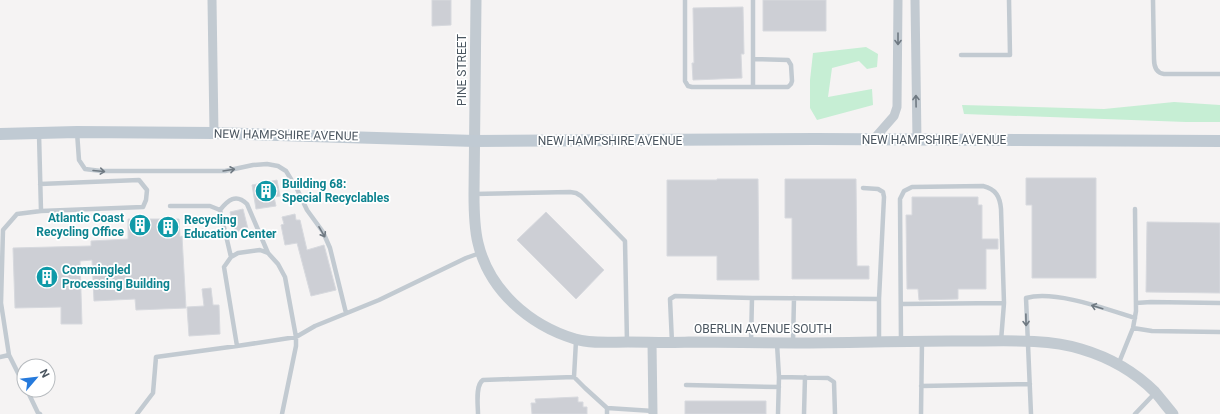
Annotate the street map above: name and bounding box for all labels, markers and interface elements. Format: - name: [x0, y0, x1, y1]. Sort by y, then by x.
- one-way arrow: [894, 32, 902, 45]
- street label: PINE STREET: [455, 34, 469, 106]
- one-way arrow: [912, 95, 920, 108]
- street label: NEW HAMPSHIRE AVENUE: [214, 127, 359, 143]
- street label: NEW HAMPSHIRE AVENUE: [862, 133, 1006, 147]
- street label: NEW HAMPSHIRE AVENUE: [538, 134, 682, 148]
- one-way arrow: [222, 165, 235, 173]
- one-way arrow: [92, 167, 105, 174]
- place label: Building 68: Special Recyclables: [282, 177, 389, 205]
- building icon: Building 68: Special Recyclables: [253, 178, 279, 204]
- place label: Atlantic Coast Recycling Office: [36, 211, 125, 239]
- building icon: Atlantic Coast Recycling Office: [127, 212, 153, 238]
- place label: Recycling Education Center: [184, 213, 277, 241]
- building icon: Recycling Education Center: [155, 214, 181, 240]
- one-way arrow: [318, 226, 326, 238]
- place label: Commingled Processing Building: [62, 263, 170, 291]
- building icon: Commingled Processing Building: [34, 264, 60, 290]
- one-way arrow: [1092, 302, 1104, 310]
- one-way arrow: [1022, 313, 1030, 326]
- street label: OBERLIN AVENUE SOUTH: [694, 322, 832, 336]
- north arrow: [16, 358, 56, 398]
- text: N: [37, 367, 52, 380]

